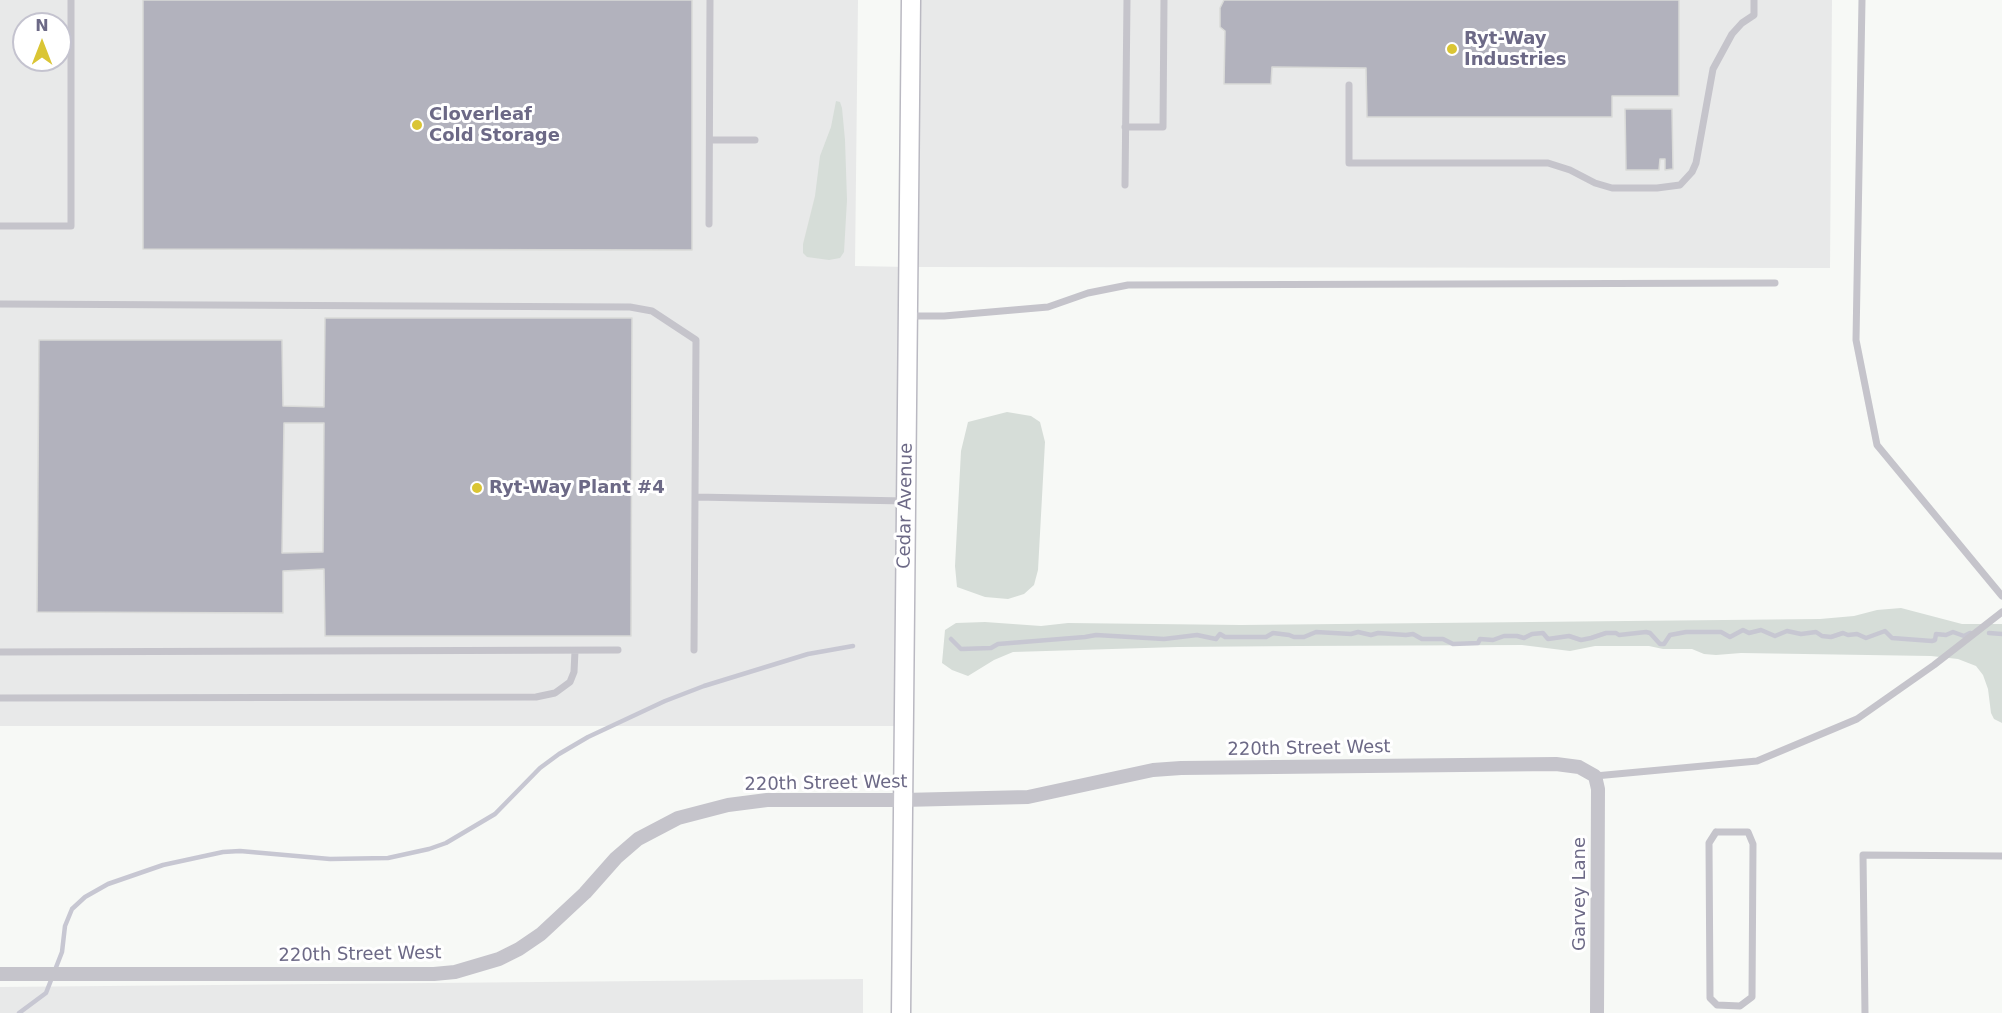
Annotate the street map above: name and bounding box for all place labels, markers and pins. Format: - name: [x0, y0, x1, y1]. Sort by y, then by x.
- place label: Ryt-Way Industries: [1464, 28, 1566, 70]
- marker: Ryt-Way Industries: [1445, 42, 1459, 56]
- place label: Cloverleaf Cold Storage: [429, 104, 560, 146]
- marker: Cloverleaf Cold Storage: [410, 118, 424, 132]
- place label: Ryt-Way Plant #4: [489, 477, 665, 499]
- marker: Ryt-Way Plant #4: [470, 481, 484, 495]

